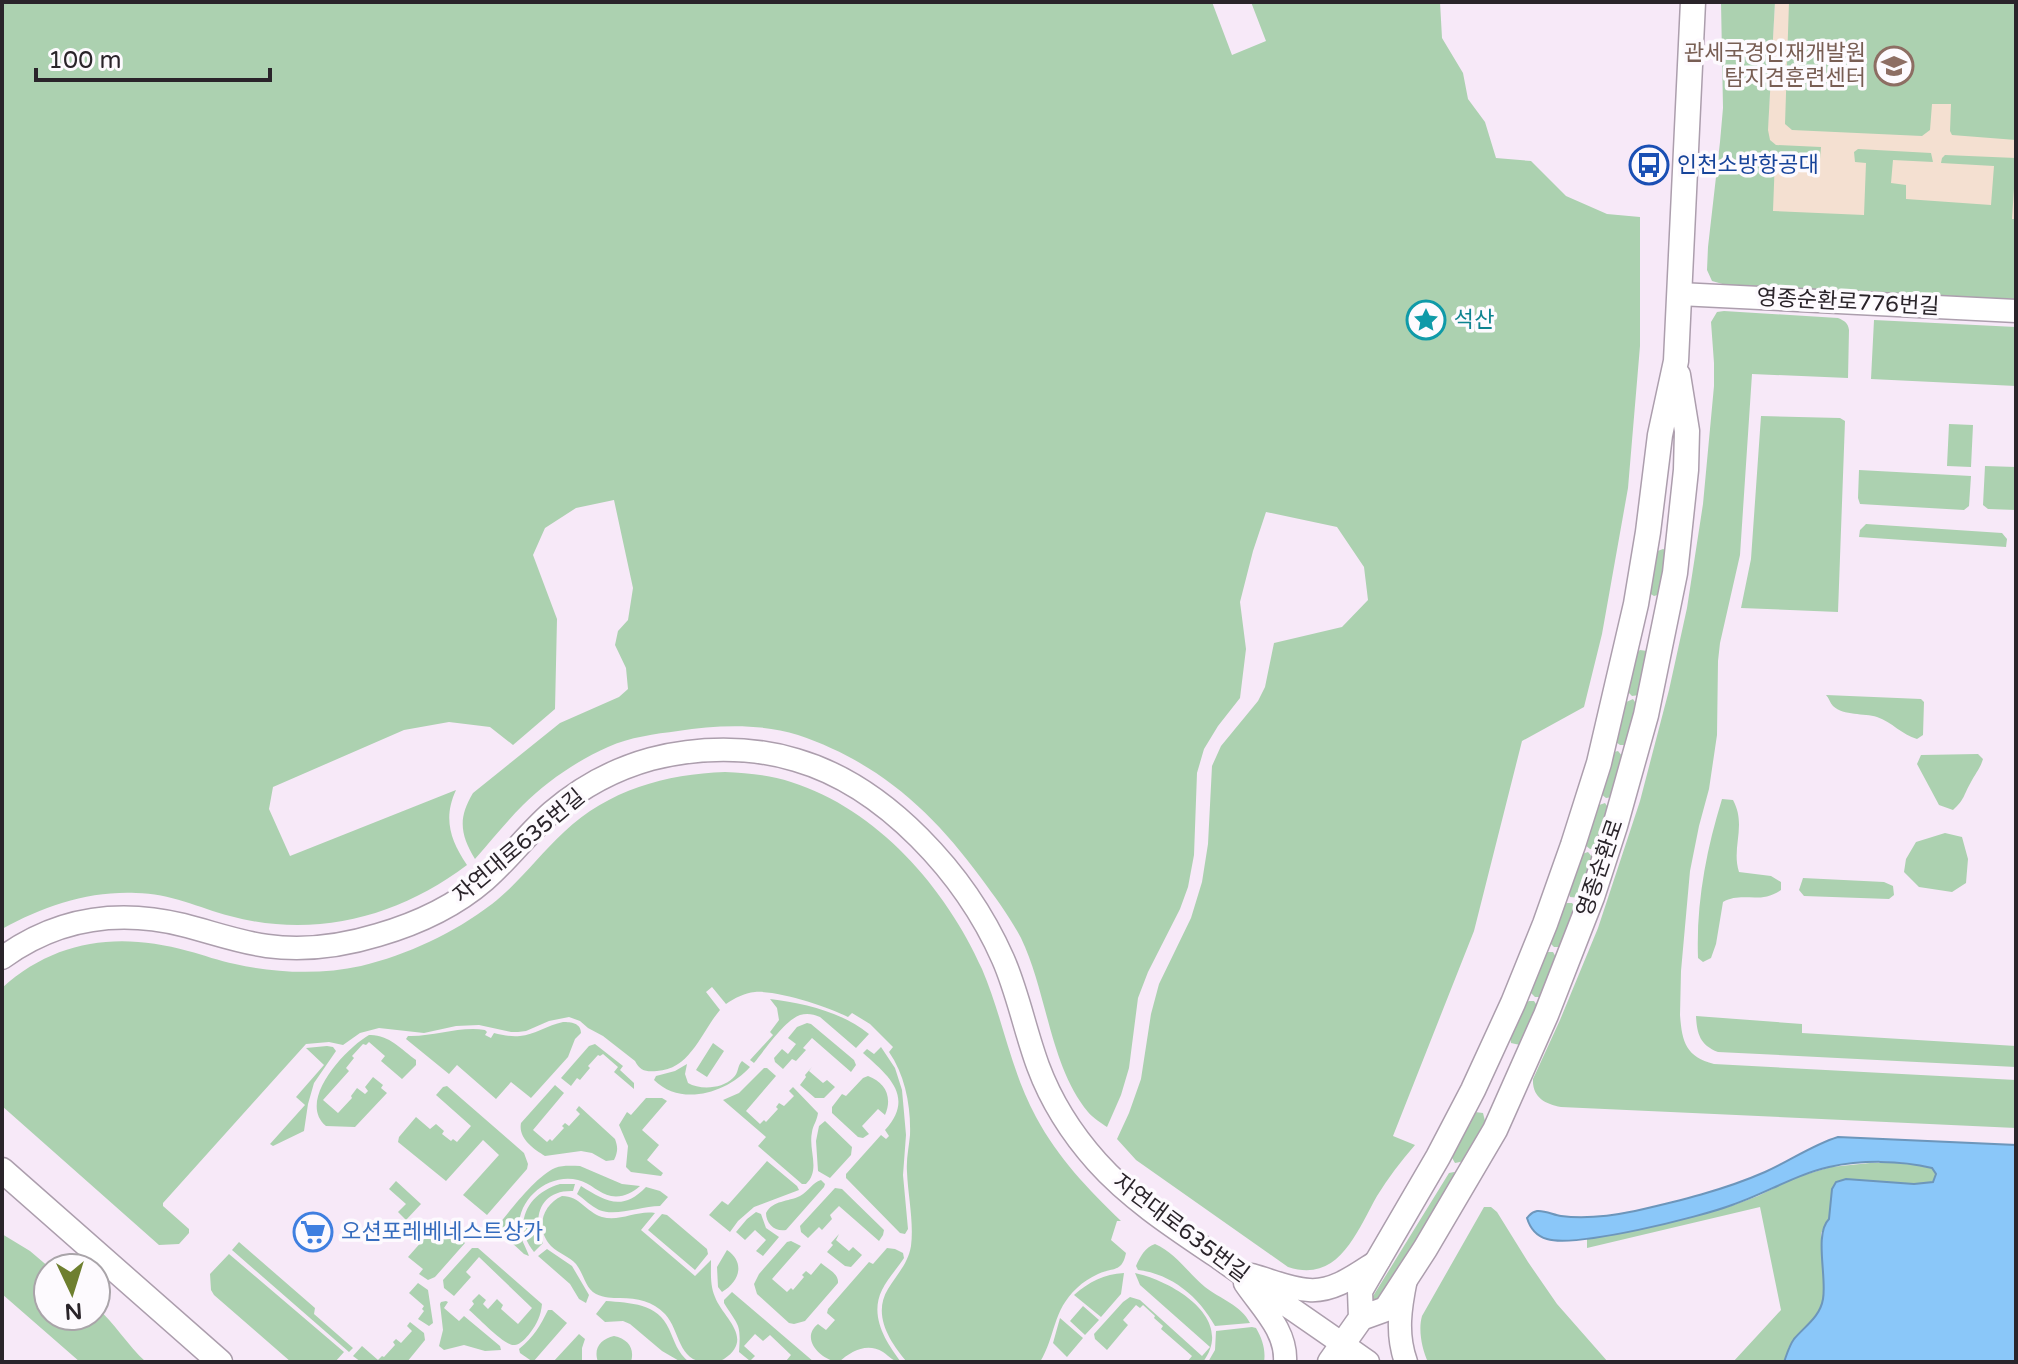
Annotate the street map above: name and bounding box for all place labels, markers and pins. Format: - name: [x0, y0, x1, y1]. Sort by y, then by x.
- place label: 관세국경인재개발원 탐지견훈련센터: [1684, 40, 1866, 91]
- school or university icon: 관세국경인재개발원 탐지견훈련센터: [1873, 45, 1915, 87]
- bus stop icon: 인천소방항공대: [1628, 144, 1670, 186]
- place label: 인천소방항공대: [1677, 152, 1819, 178]
- place icon: 석산: [1405, 299, 1447, 341]
- place label: 석산: [1454, 307, 1494, 333]
- supermarket icon: 오션포레베네스트상가: [292, 1211, 334, 1253]
- place label: 오션포레베네스트상가: [341, 1219, 543, 1245]

